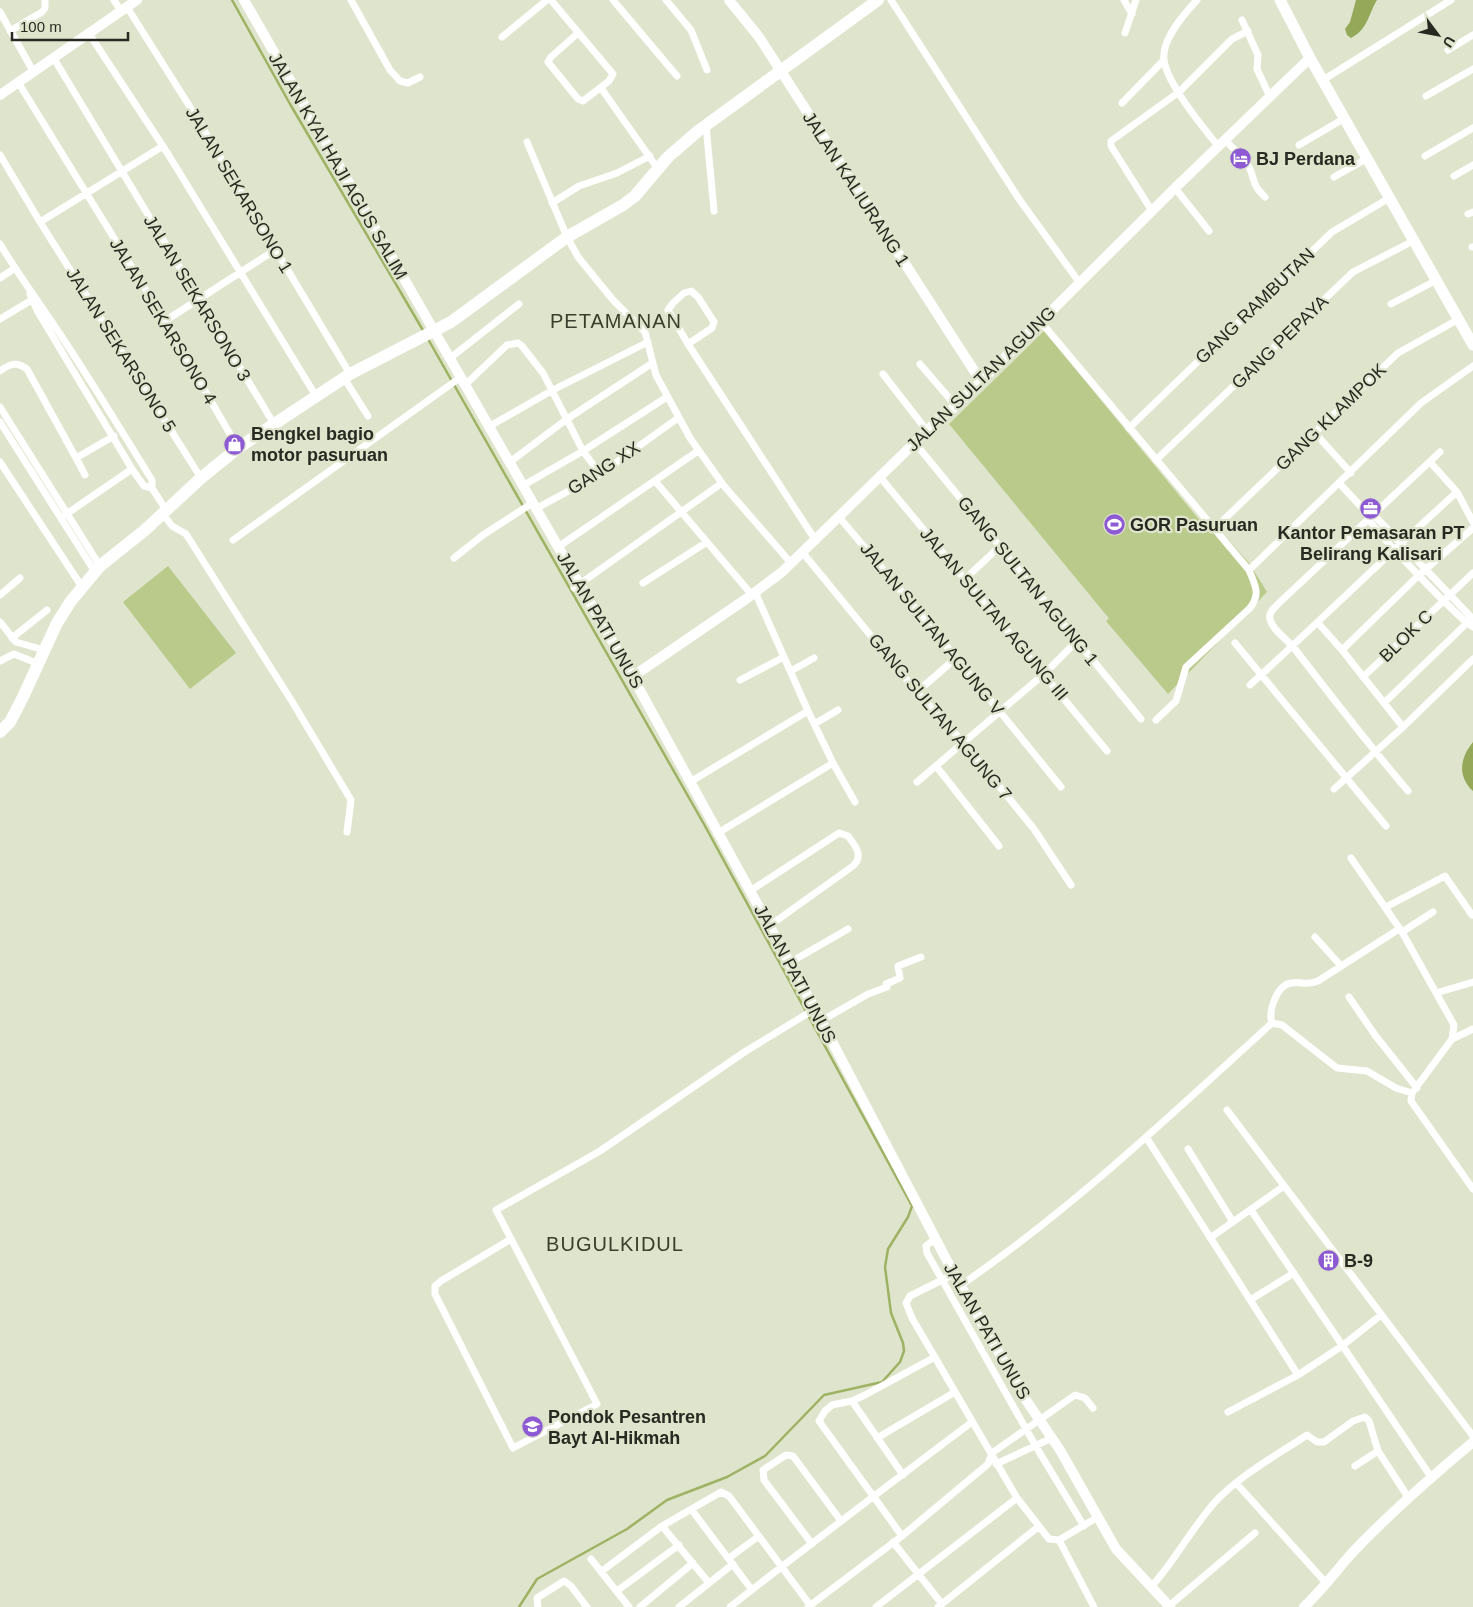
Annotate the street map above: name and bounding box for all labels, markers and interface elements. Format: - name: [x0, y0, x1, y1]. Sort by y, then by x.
- scale bar: [12, 10, 129, 42]
- north arrow: [1413, 10, 1463, 60]
- text: 100 m: [20, 18, 62, 35]
- text: U: [1440, 33, 1458, 50]
- street label: JALAN KYAI HAJI AGUS SALIM: [265, 49, 411, 283]
- street label: JALAN SEKARSONO 1: [181, 103, 297, 277]
- street label: JALAN KALIURANG 1: [799, 108, 913, 270]
- hotel icon: BJ Perdana: [1228, 147, 1252, 171]
- place label: BJ Perdana: [1256, 149, 1356, 169]
- street label: JALAN SEKARSONO 3: [139, 211, 255, 385]
- street label: JALAN SEKARSONO 4: [105, 234, 221, 408]
- street label: GANG RAMBUTAN: [1191, 244, 1319, 368]
- street label: JALAN SEKARSONO 5: [62, 264, 180, 436]
- street label: GANG PEPAYA: [1228, 291, 1332, 393]
- street label: JALAN SULTAN AGUNG: [902, 303, 1060, 455]
- district label: PETAMANAN: [550, 310, 682, 332]
- street label: GANG KLAMPOK: [1272, 359, 1390, 475]
- place label: Bengkel bagio motor pasuruan: [251, 424, 388, 465]
- shop icon: Bengkel bagio motor pasuruan: [223, 432, 247, 456]
- street label: GANG XX: [564, 437, 644, 499]
- street label: GANG SULTAN AGUNG 1: [954, 493, 1102, 669]
- office icon: Kantor Pemasaran PT Belirang Kalisari: [1359, 496, 1383, 520]
- sports icon: GOR Pasuruan: [1102, 513, 1126, 537]
- place label: GOR Pasuruan: [1130, 515, 1258, 535]
- place label: Kantor Pemasaran PT Belirang Kalisari: [1277, 523, 1465, 564]
- street label: JALAN SULTAN AGUNG III: [916, 524, 1072, 704]
- street label: JALAN SULTAN AGUNG V: [856, 539, 1008, 719]
- street label: JALAN PATI UNUS: [553, 548, 647, 692]
- street label: BLOK C: [1375, 606, 1437, 666]
- street label: GANG SULTAN AGUNG 7: [864, 630, 1016, 804]
- street label: JALAN PATI UNUS: [750, 901, 840, 1047]
- district label: BUGULKIDUL: [546, 1233, 684, 1255]
- building icon: B-9: [1316, 1249, 1340, 1273]
- place label: B-9: [1344, 1251, 1373, 1271]
- street label: JALAN PATI UNUS: [940, 1259, 1034, 1403]
- place label: Pondok Pesantren Bayt Al-Hikmah: [548, 1407, 706, 1448]
- school or university icon: Pondok Pesantren Bayt Al-Hikmah: [520, 1415, 544, 1439]

